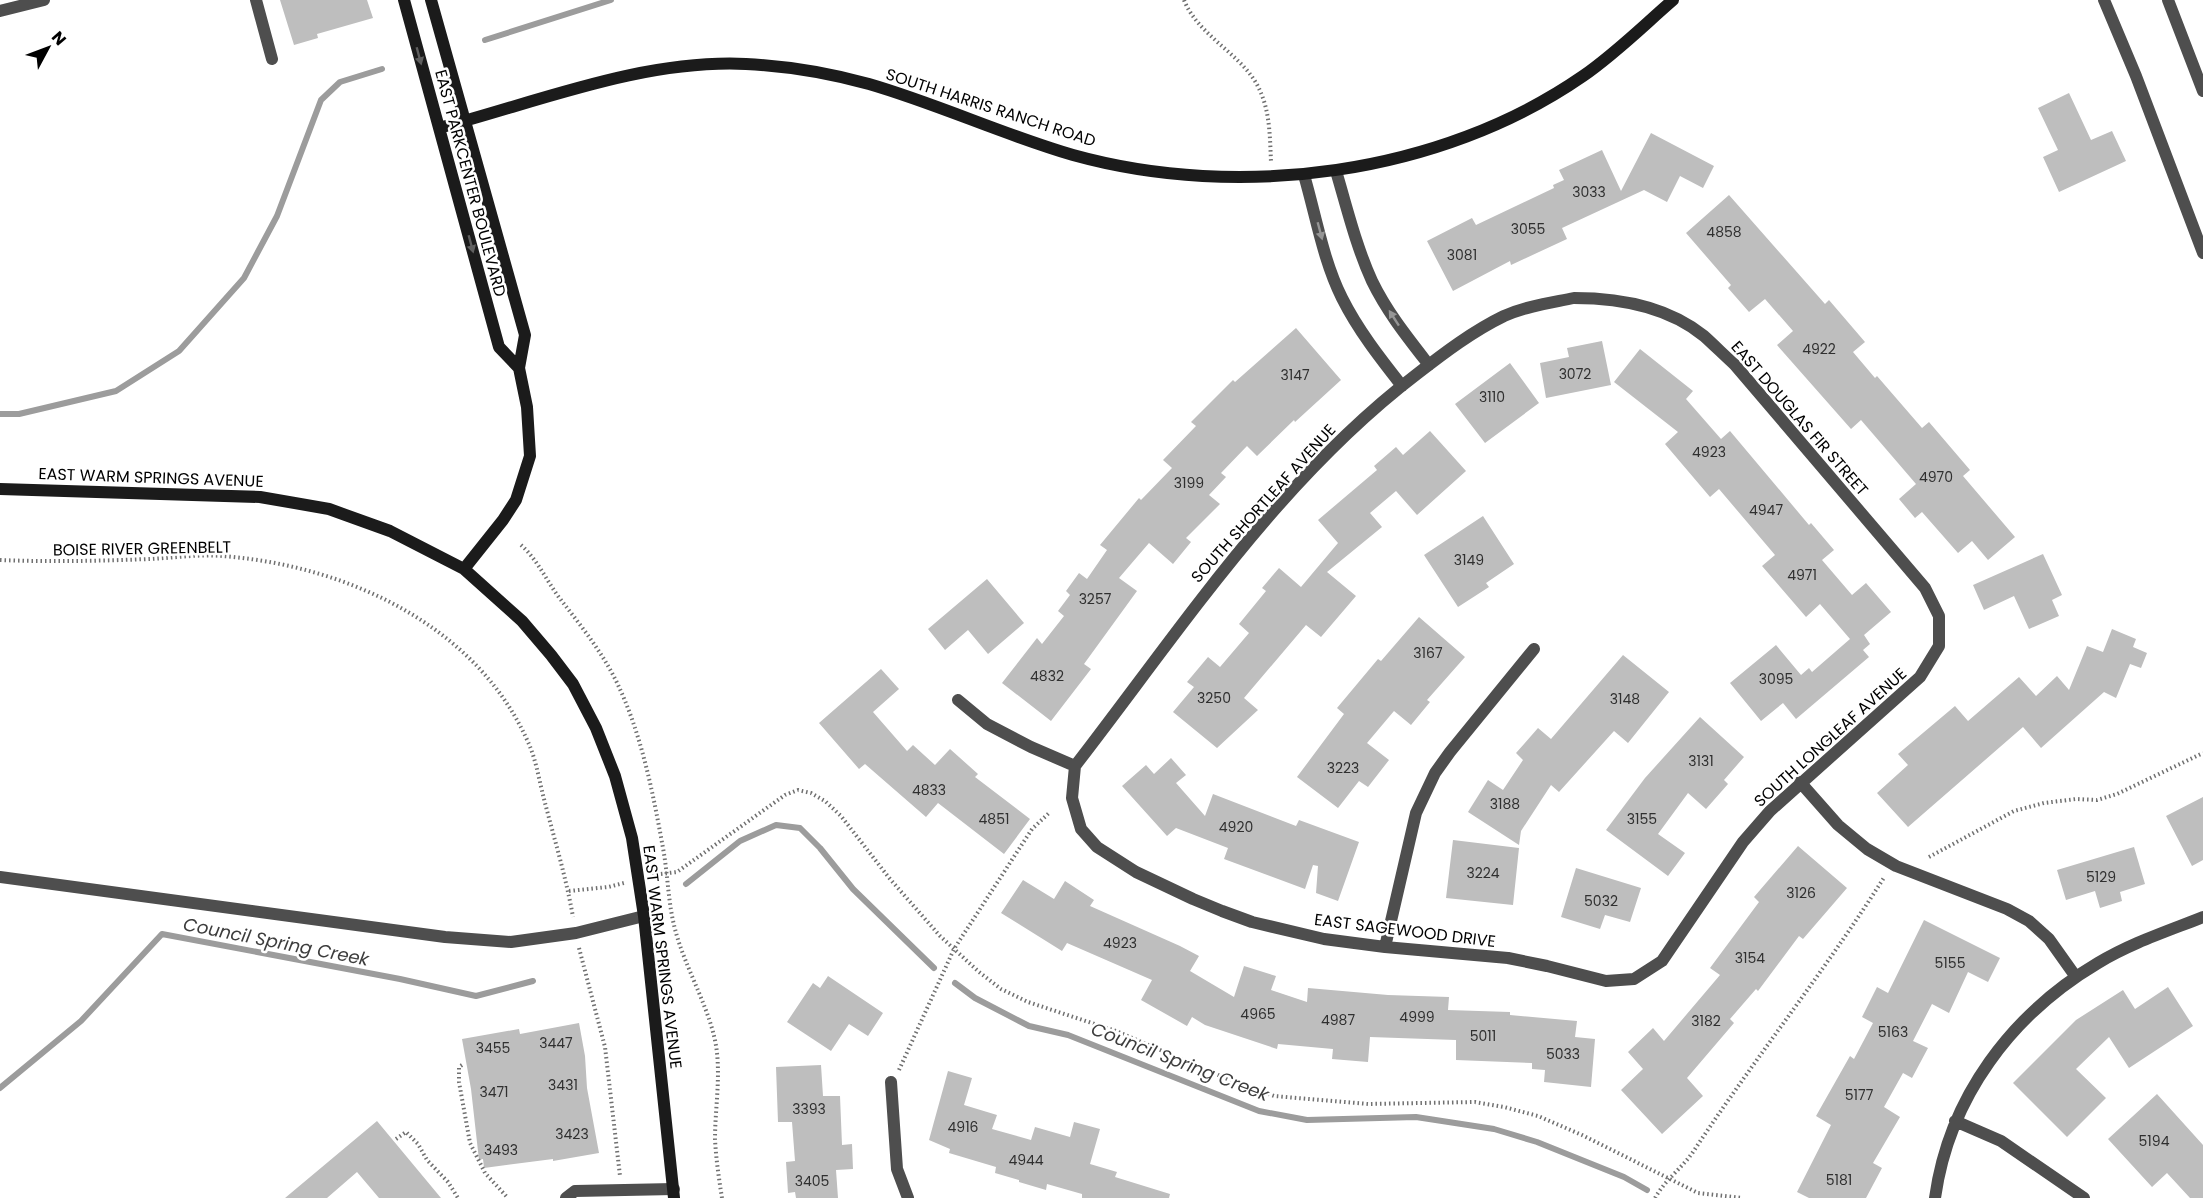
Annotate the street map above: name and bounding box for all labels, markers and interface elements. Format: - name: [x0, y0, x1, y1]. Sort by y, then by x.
- north arrow: [18, 18, 78, 78]
- text: N: [46, 26, 72, 51]
- one-way arrow: [415, 47, 424, 65]
- street label: SOUTH HARRIS RANCH ROAD: [883, 63, 1099, 152]
- street label: EAST PARKCENTER BOULEVARD: [429, 67, 512, 299]
- house number: 3033: [1572, 182, 1606, 202]
- house number: 3055: [1511, 219, 1545, 239]
- one-way arrow: [1315, 222, 1325, 240]
- house number: 4858: [1706, 222, 1742, 242]
- one-way arrow: [467, 236, 476, 254]
- house number: 3081: [1447, 245, 1477, 265]
- one-way arrow: [1389, 310, 1400, 326]
- street label: EAST DOUGLAS FIR STREET: [1726, 336, 1874, 501]
- house number: 4922: [1802, 339, 1836, 359]
- house number: 3072: [1559, 364, 1591, 384]
- house number: 3147: [1280, 365, 1310, 385]
- house number: 3110: [1479, 387, 1505, 407]
- street label: SOUTH SHORTLEAF AVENUE: [1186, 419, 1341, 588]
- house number: 4923: [1692, 442, 1726, 462]
- street label: EAST WARM SPRINGS AVENUE: [38, 462, 264, 493]
- house number: 4970: [1919, 467, 1953, 487]
- house number: 3199: [1174, 473, 1204, 493]
- house number: 4947: [1749, 500, 1783, 520]
- street label: BOISE RIVER GREENBELT: [53, 535, 232, 562]
- house number: 3149: [1454, 550, 1484, 570]
- house number: 4971: [1787, 565, 1817, 585]
- house number: 3257: [1079, 589, 1112, 609]
- house number: 3167: [1413, 643, 1443, 663]
- street label: SOUTH LONGLEAF AVENUE: [1749, 662, 1912, 812]
- house number: 4832: [1030, 666, 1064, 686]
- house number: 3095: [1759, 669, 1793, 689]
- house number: 3250: [1197, 688, 1231, 708]
- house number: 3148: [1610, 689, 1640, 709]
- house number: 3131: [1688, 751, 1714, 771]
- house number: 3223: [1327, 758, 1359, 778]
- house number: 4833: [912, 780, 946, 800]
- house number: 3188: [1490, 794, 1520, 814]
- house number: 4851: [979, 809, 1009, 829]
- house number: 3155: [1627, 809, 1657, 829]
- house number: 4920: [1219, 817, 1253, 837]
- street label: EAST WARM SPRINGS AVENUE: [637, 844, 688, 1070]
- house number: 3224: [1466, 863, 1500, 883]
- house number: 5129: [2086, 867, 2116, 887]
- house number: 3126: [1786, 883, 1816, 903]
- house number: 5032: [1584, 891, 1618, 911]
- street label: EAST SAGEWOOD DRIVE: [1313, 908, 1497, 953]
- water label: Council Spring Creek: [181, 911, 372, 972]
- house number: 4923: [1103, 933, 1137, 953]
- house number: 3154: [1735, 948, 1765, 968]
- house number: 5155: [1935, 953, 1965, 973]
- house number: 4965: [1240, 1004, 1276, 1024]
- house number: 4999: [1399, 1007, 1435, 1027]
- house number: 4987: [1321, 1010, 1355, 1030]
- house number: 3182: [1691, 1011, 1721, 1031]
- water label: Council Spring Creek: [1088, 1016, 1273, 1107]
- house number: 5163: [1878, 1022, 1908, 1042]
- house number: 5011: [1470, 1026, 1496, 1046]
- house number: 3447: [539, 1033, 573, 1053]
- house number: 3455: [476, 1038, 510, 1058]
- house number: 5033: [1546, 1044, 1580, 1064]
- house number: 3431: [548, 1075, 578, 1095]
- house number: 3471: [479, 1082, 509, 1102]
- house number: 5177: [1845, 1085, 1874, 1105]
- house number: 3393: [792, 1099, 826, 1119]
- house number: 4916: [948, 1117, 979, 1137]
- house number: 3423: [555, 1124, 589, 1144]
- house number: 5194: [2139, 1131, 2170, 1151]
- house number: 3493: [484, 1140, 518, 1160]
- house number: 4944: [1008, 1150, 1044, 1170]
- house number: 5181: [1826, 1170, 1852, 1190]
- house number: 3405: [795, 1171, 829, 1191]

